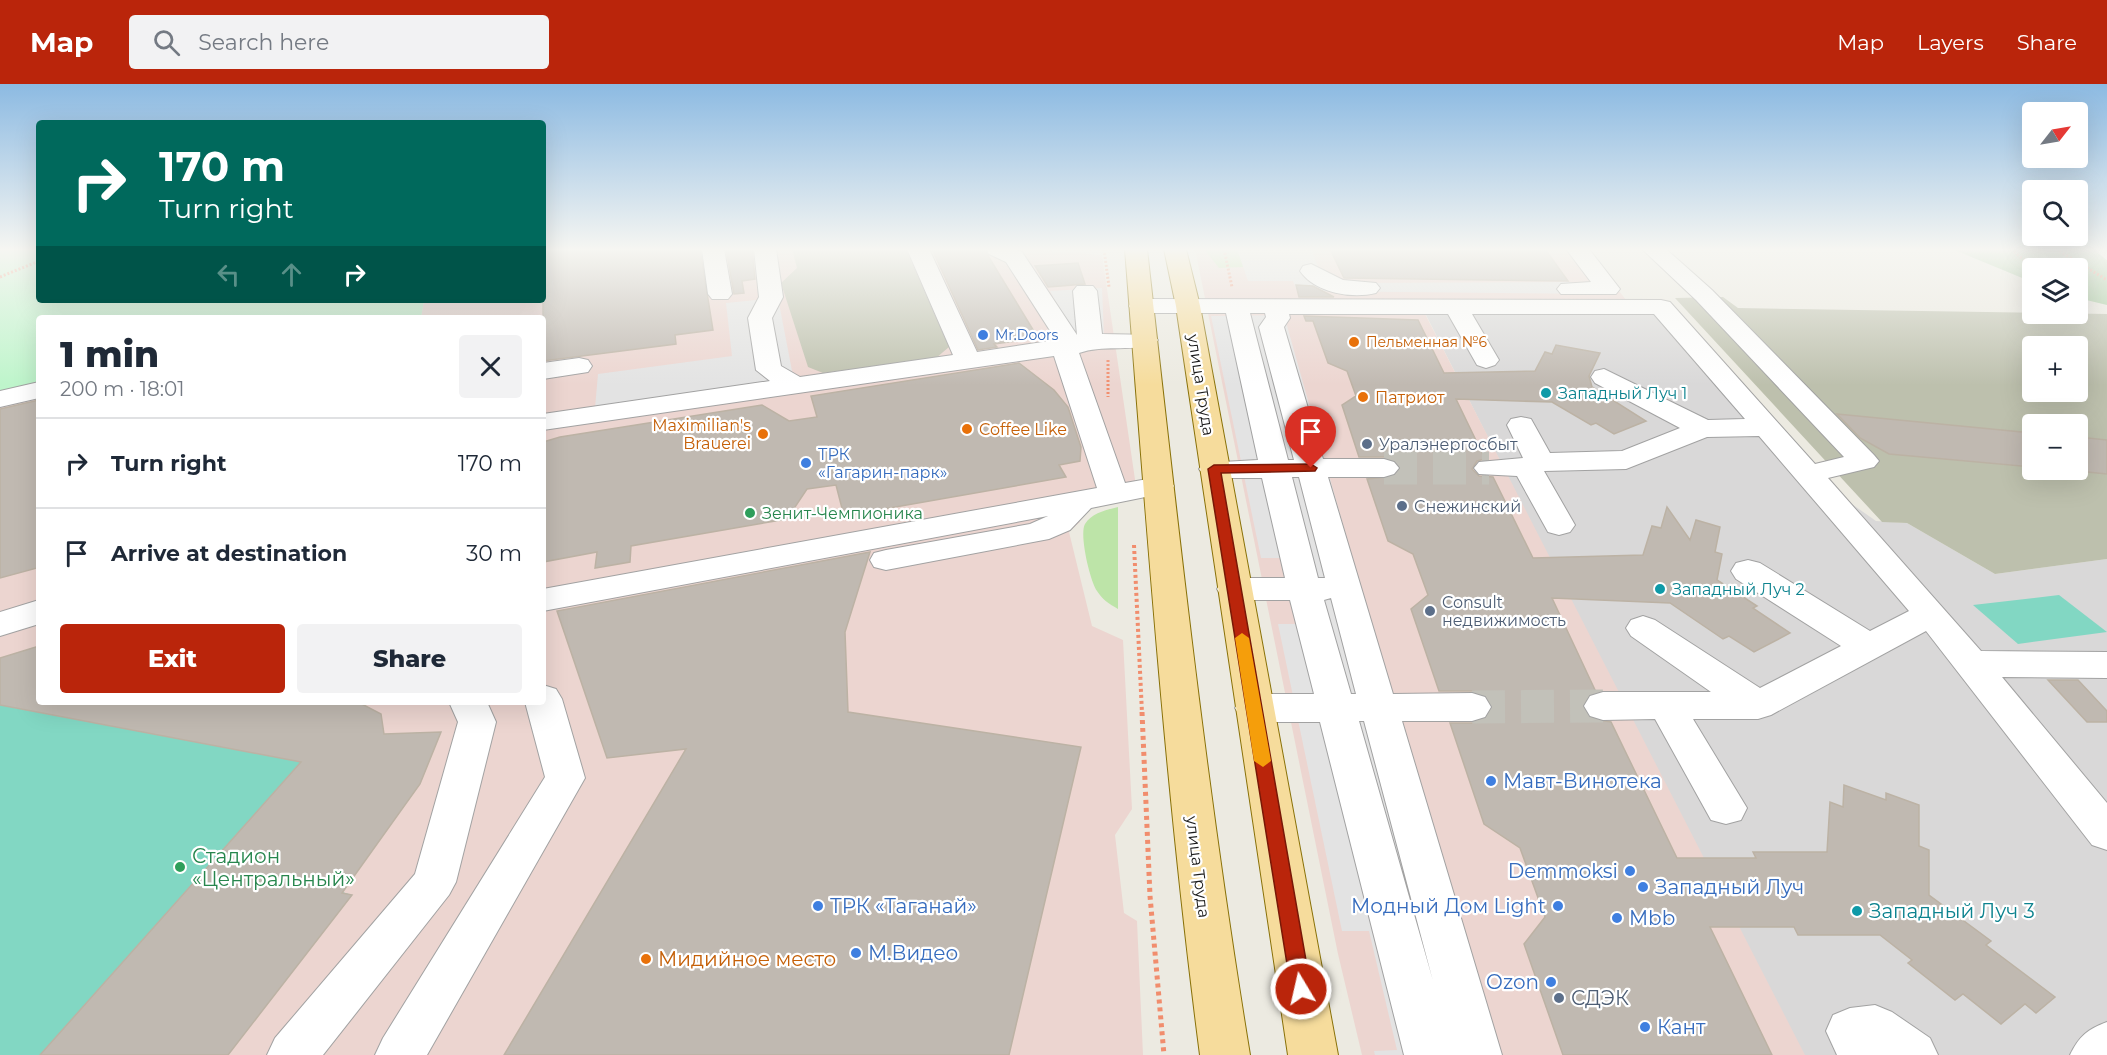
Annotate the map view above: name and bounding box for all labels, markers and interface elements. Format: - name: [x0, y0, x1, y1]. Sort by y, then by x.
- search box: [129, 15, 549, 69]
- text: Map: [30, 25, 93, 59]
- icon: search: [150, 26, 183, 59]
- text: Search here: [198, 29, 329, 56]
- text: Map: [1837, 30, 1884, 55]
- text: Layers: [1917, 30, 1984, 55]
- text: Share: [2017, 30, 2077, 55]
- north arrow: [2022, 102, 2088, 168]
- map controls: [2022, 102, 2088, 480]
- text: 170 m: [159, 140, 285, 192]
- icon: right: [60, 144, 138, 222]
- button: search: [2022, 180, 2088, 246]
- text: Turn right: [159, 192, 294, 225]
- icon: left: [212, 258, 245, 291]
- icon: ahead: [275, 258, 308, 291]
- icon: right: [338, 258, 371, 291]
- button: layers: [2022, 258, 2088, 324]
- place label: Mr.Doors: [995, 326, 1059, 344]
- marker: Mr.Doors: [976, 328, 990, 342]
- text: 1 min: [60, 332, 159, 376]
- street label: улица Труда: [1183, 332, 1218, 437]
- place label: Пельменная №6: [1366, 333, 1488, 351]
- button: close: [459, 335, 522, 398]
- marker: Пельменная №6: [1347, 335, 1361, 349]
- button: +: [2022, 336, 2088, 402]
- text: 200 m · 18:01: [60, 377, 184, 401]
- place label: Западный Луч 1: [1558, 384, 1687, 403]
- marker: Западный Луч 1: [1539, 386, 1553, 400]
- place label: Патриот: [1375, 388, 1445, 407]
- marker: Патриот: [1356, 390, 1370, 404]
- pin: [1285, 406, 1336, 468]
- button: −: [2022, 414, 2088, 480]
- icon: arrive: [1294, 415, 1327, 448]
- place label: Maximilian's Brauerei: [652, 416, 751, 453]
- place label: Coffee Like: [979, 420, 1067, 439]
- marker: Coffee Like: [960, 422, 974, 436]
- marker: Maximilian's Brauerei: [756, 427, 770, 441]
- place label: Уралэнергосбыт: [1379, 435, 1518, 454]
- marker: Уралэнергосбыт: [1360, 437, 1374, 451]
- place label: ТРК «Гагарин-парк»: [818, 445, 948, 482]
- icon: right: [60, 447, 93, 480]
- text: Turn right: [111, 450, 226, 477]
- text: 170 m: [458, 450, 522, 477]
- marker: ТРК «Гагарин-парк»: [799, 456, 813, 470]
- place label: Снежинский: [1414, 497, 1521, 516]
- marker: Снежинский: [1395, 499, 1409, 513]
- place label: Зенит-Чемпионика: [762, 504, 923, 523]
- marker: Зенит-Чемпионика: [743, 506, 757, 520]
- icon: arrive: [60, 537, 93, 570]
- text: Arrive at destination: [111, 540, 347, 567]
- text: 30 m: [466, 540, 522, 567]
- place label: Западный Луч 2: [1672, 580, 1805, 599]
- marker: Западный Луч 2: [1653, 582, 1667, 596]
- place label: Consult недвижимость: [1442, 593, 1566, 630]
- marker: Consult недвижимость: [1423, 604, 1437, 618]
- button: Exit: [60, 624, 285, 693]
- button: Share: [297, 624, 522, 693]
- place label: Мавт-Винотека: [1503, 769, 1662, 793]
- marker: Мавт-Винотека: [1484, 774, 1498, 788]
- street label: улица Труда: [1182, 814, 1214, 919]
- place label: Стадион «Центральный»: [192, 844, 355, 891]
- place label: Demmoksi: [1508, 859, 1618, 883]
- marker: Стадион «Центральный»: [173, 860, 187, 874]
- marker: Demmoksi: [1623, 864, 1637, 878]
- place label: Западный Луч: [1655, 875, 1804, 899]
- marker: Западный Луч: [1636, 880, 1650, 894]
- place label: ТРК «Таганай»: [830, 894, 977, 918]
- place label: Модный Дом Light: [1351, 894, 1546, 918]
- marker: ТРК «Таганай»: [811, 899, 825, 913]
- marker: Модный Дом Light: [1551, 899, 1565, 913]
- place label: Западный Луч 3: [1869, 899, 2035, 923]
- marker: Западный Луч 3: [1850, 904, 1864, 918]
- place label: Mbb: [1629, 906, 1675, 930]
- marker: Mbb: [1610, 911, 1624, 925]
- place label: М.Видео: [868, 941, 958, 965]
- marker: М.Видео: [849, 946, 863, 960]
- place label: Мидийное место: [658, 947, 836, 971]
- marker: Мидийное место: [639, 952, 653, 966]
- position arrow: [1269, 957, 1333, 1021]
- place label: Ozon: [1486, 970, 1539, 994]
- marker: Ozon: [1544, 975, 1558, 989]
- place label: СДЭК: [1571, 986, 1629, 1010]
- marker: СДЭК: [1552, 991, 1566, 1005]
- place label: Кант: [1657, 1015, 1706, 1039]
- marker: Кант: [1638, 1020, 1652, 1034]

